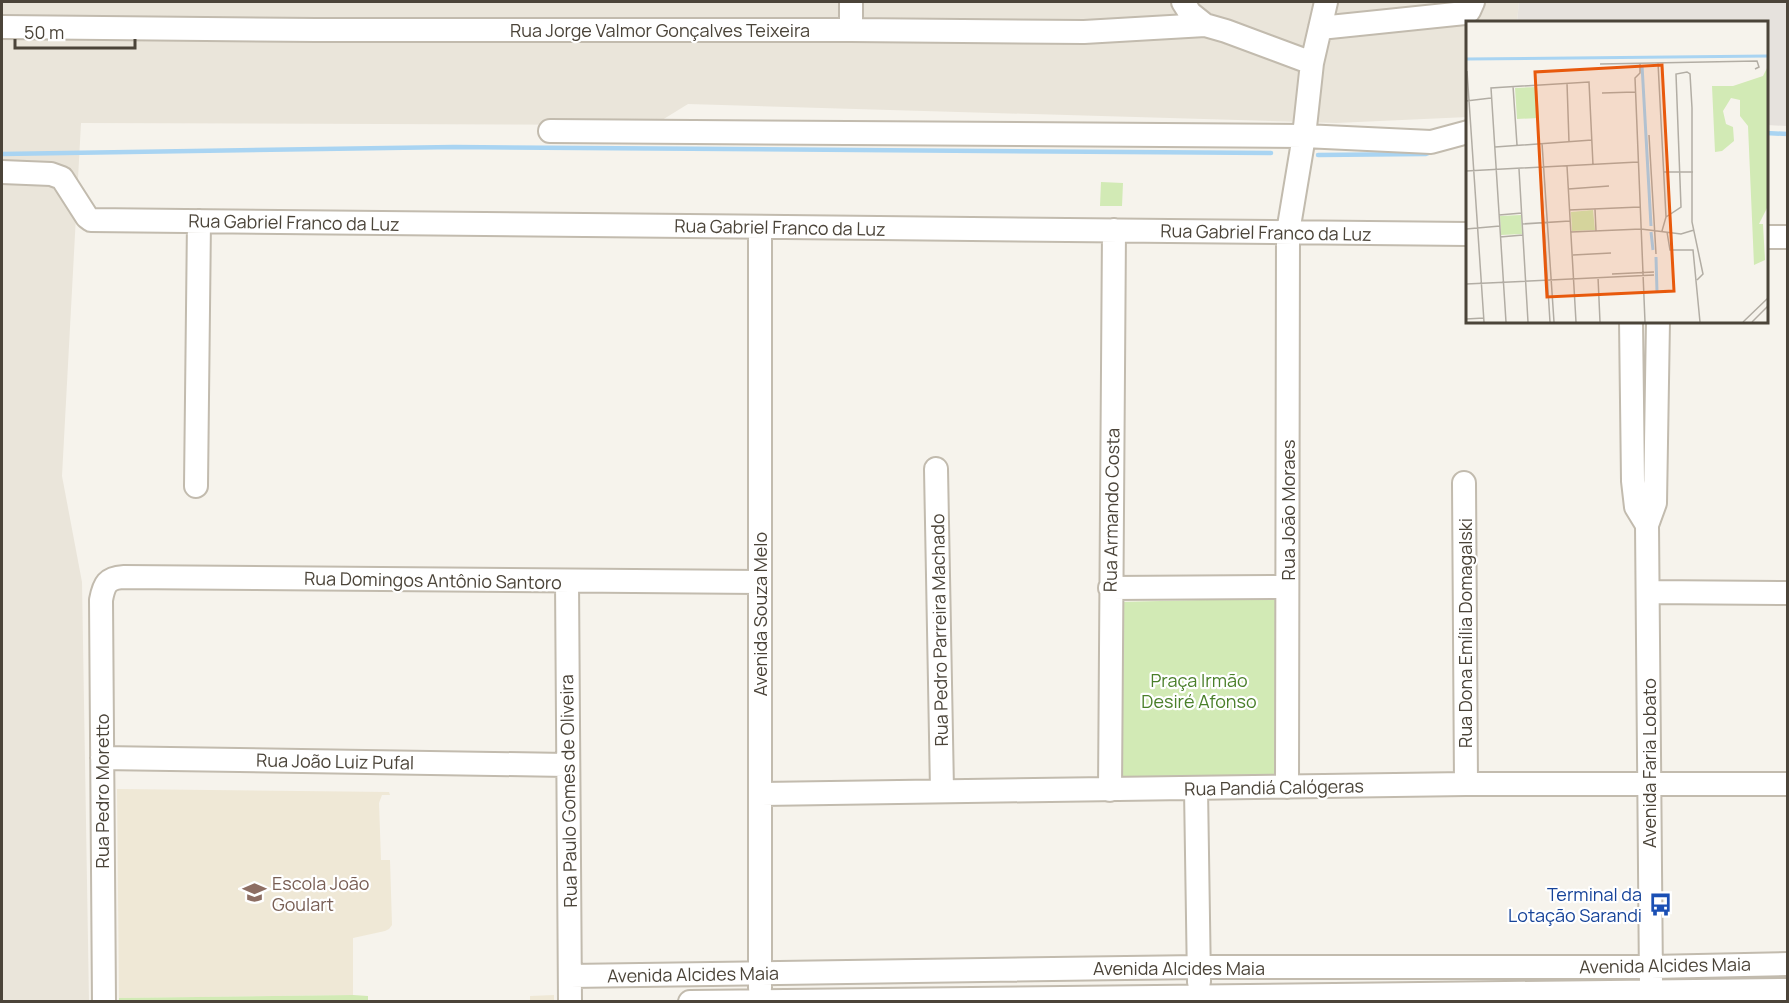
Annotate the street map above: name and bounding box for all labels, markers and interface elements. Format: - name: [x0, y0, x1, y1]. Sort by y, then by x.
- scale bar: [15, 12, 135, 50]
- street label: Rua Jorge Valmor Gonçalves Teixeira: [510, 18, 810, 42]
- text: 50 m: [24, 20, 64, 44]
- inset map: [1466, 21, 1768, 322]
- street label: Rua Gabriel Franco da Luz: [188, 208, 400, 236]
- street label: Rua Gabriel Franco da Luz: [674, 213, 886, 241]
- street label: Rua Gabriel Franco da Luz: [1160, 218, 1372, 246]
- street label: Rua Armando Costa: [1098, 428, 1124, 592]
- street label: Rua João Moraes: [1276, 440, 1300, 580]
- street label: Rua Pedro Parreira Machado: [925, 513, 953, 747]
- street label: Rua Dona Emília Domagalski: [1453, 518, 1477, 748]
- street label: Avenida Souza Melo: [748, 532, 772, 696]
- street label: Rua Domingos Antônio Santoro: [304, 566, 562, 594]
- park label: Praça Irmão Desiré Afonso: [1141, 668, 1257, 713]
- street label: Rua Paulo Gomes de Oliveira: [554, 674, 582, 908]
- street label: Avenida Faria Lobato: [1637, 678, 1661, 848]
- street label: Rua Pedro Moretto: [90, 714, 114, 868]
- street label: Rua João Luiz Pufal: [256, 748, 414, 774]
- street label: Rua Pandiá Calógeras: [1184, 773, 1364, 801]
- place label: Escola João Goulart: [272, 871, 370, 916]
- school or university icon: Escola João Goulart: [241, 880, 267, 906]
- place label: Terminal da Lotação Sarandi: [1508, 882, 1642, 927]
- bus stop icon: Terminal da Lotação Sarandi: [1647, 891, 1673, 917]
- street label: Avenida Alcides Maia: [1579, 952, 1751, 978]
- street label: Avenida Alcides Maia: [1093, 956, 1265, 980]
- street label: Avenida Alcides Maia: [607, 961, 779, 987]

